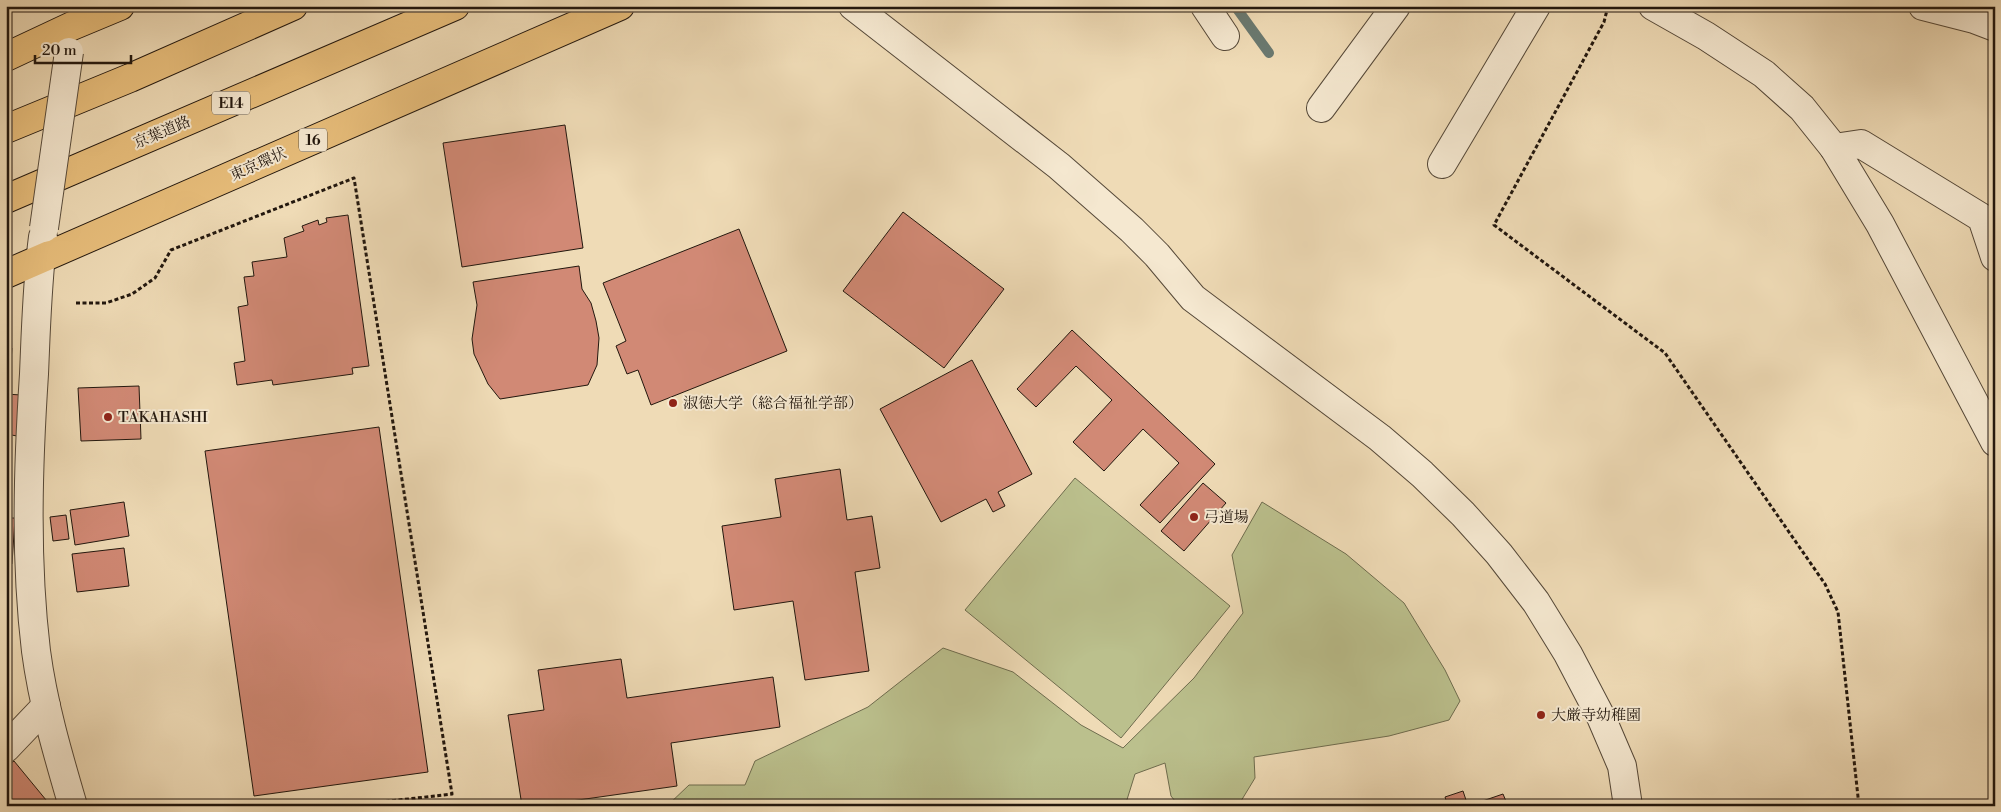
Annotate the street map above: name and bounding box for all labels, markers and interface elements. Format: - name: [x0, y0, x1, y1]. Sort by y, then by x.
- scale bar: [35, 32, 131, 64]
- text: 20 m: [42, 41, 77, 60]
- road number: E14: [212, 92, 250, 115]
- street label: 京葉道路: [131, 112, 194, 153]
- road number: 16: [299, 128, 327, 152]
- street label: 東京環状: [227, 144, 289, 185]
- place label: 淑徳大学（総合福祉学部）: [683, 394, 863, 413]
- marker: 淑徳大学（総合福祉学部）: [667, 397, 679, 409]
- place label: TAKAHASHI: [118, 408, 208, 427]
- marker: TAKAHASHI: [102, 411, 114, 423]
- place label: 弓道場: [1204, 508, 1249, 527]
- marker: 弓道場: [1188, 511, 1200, 523]
- place label: 大厳寺幼稚園: [1551, 706, 1641, 725]
- marker: 大厳寺幼稚園: [1535, 709, 1547, 721]

